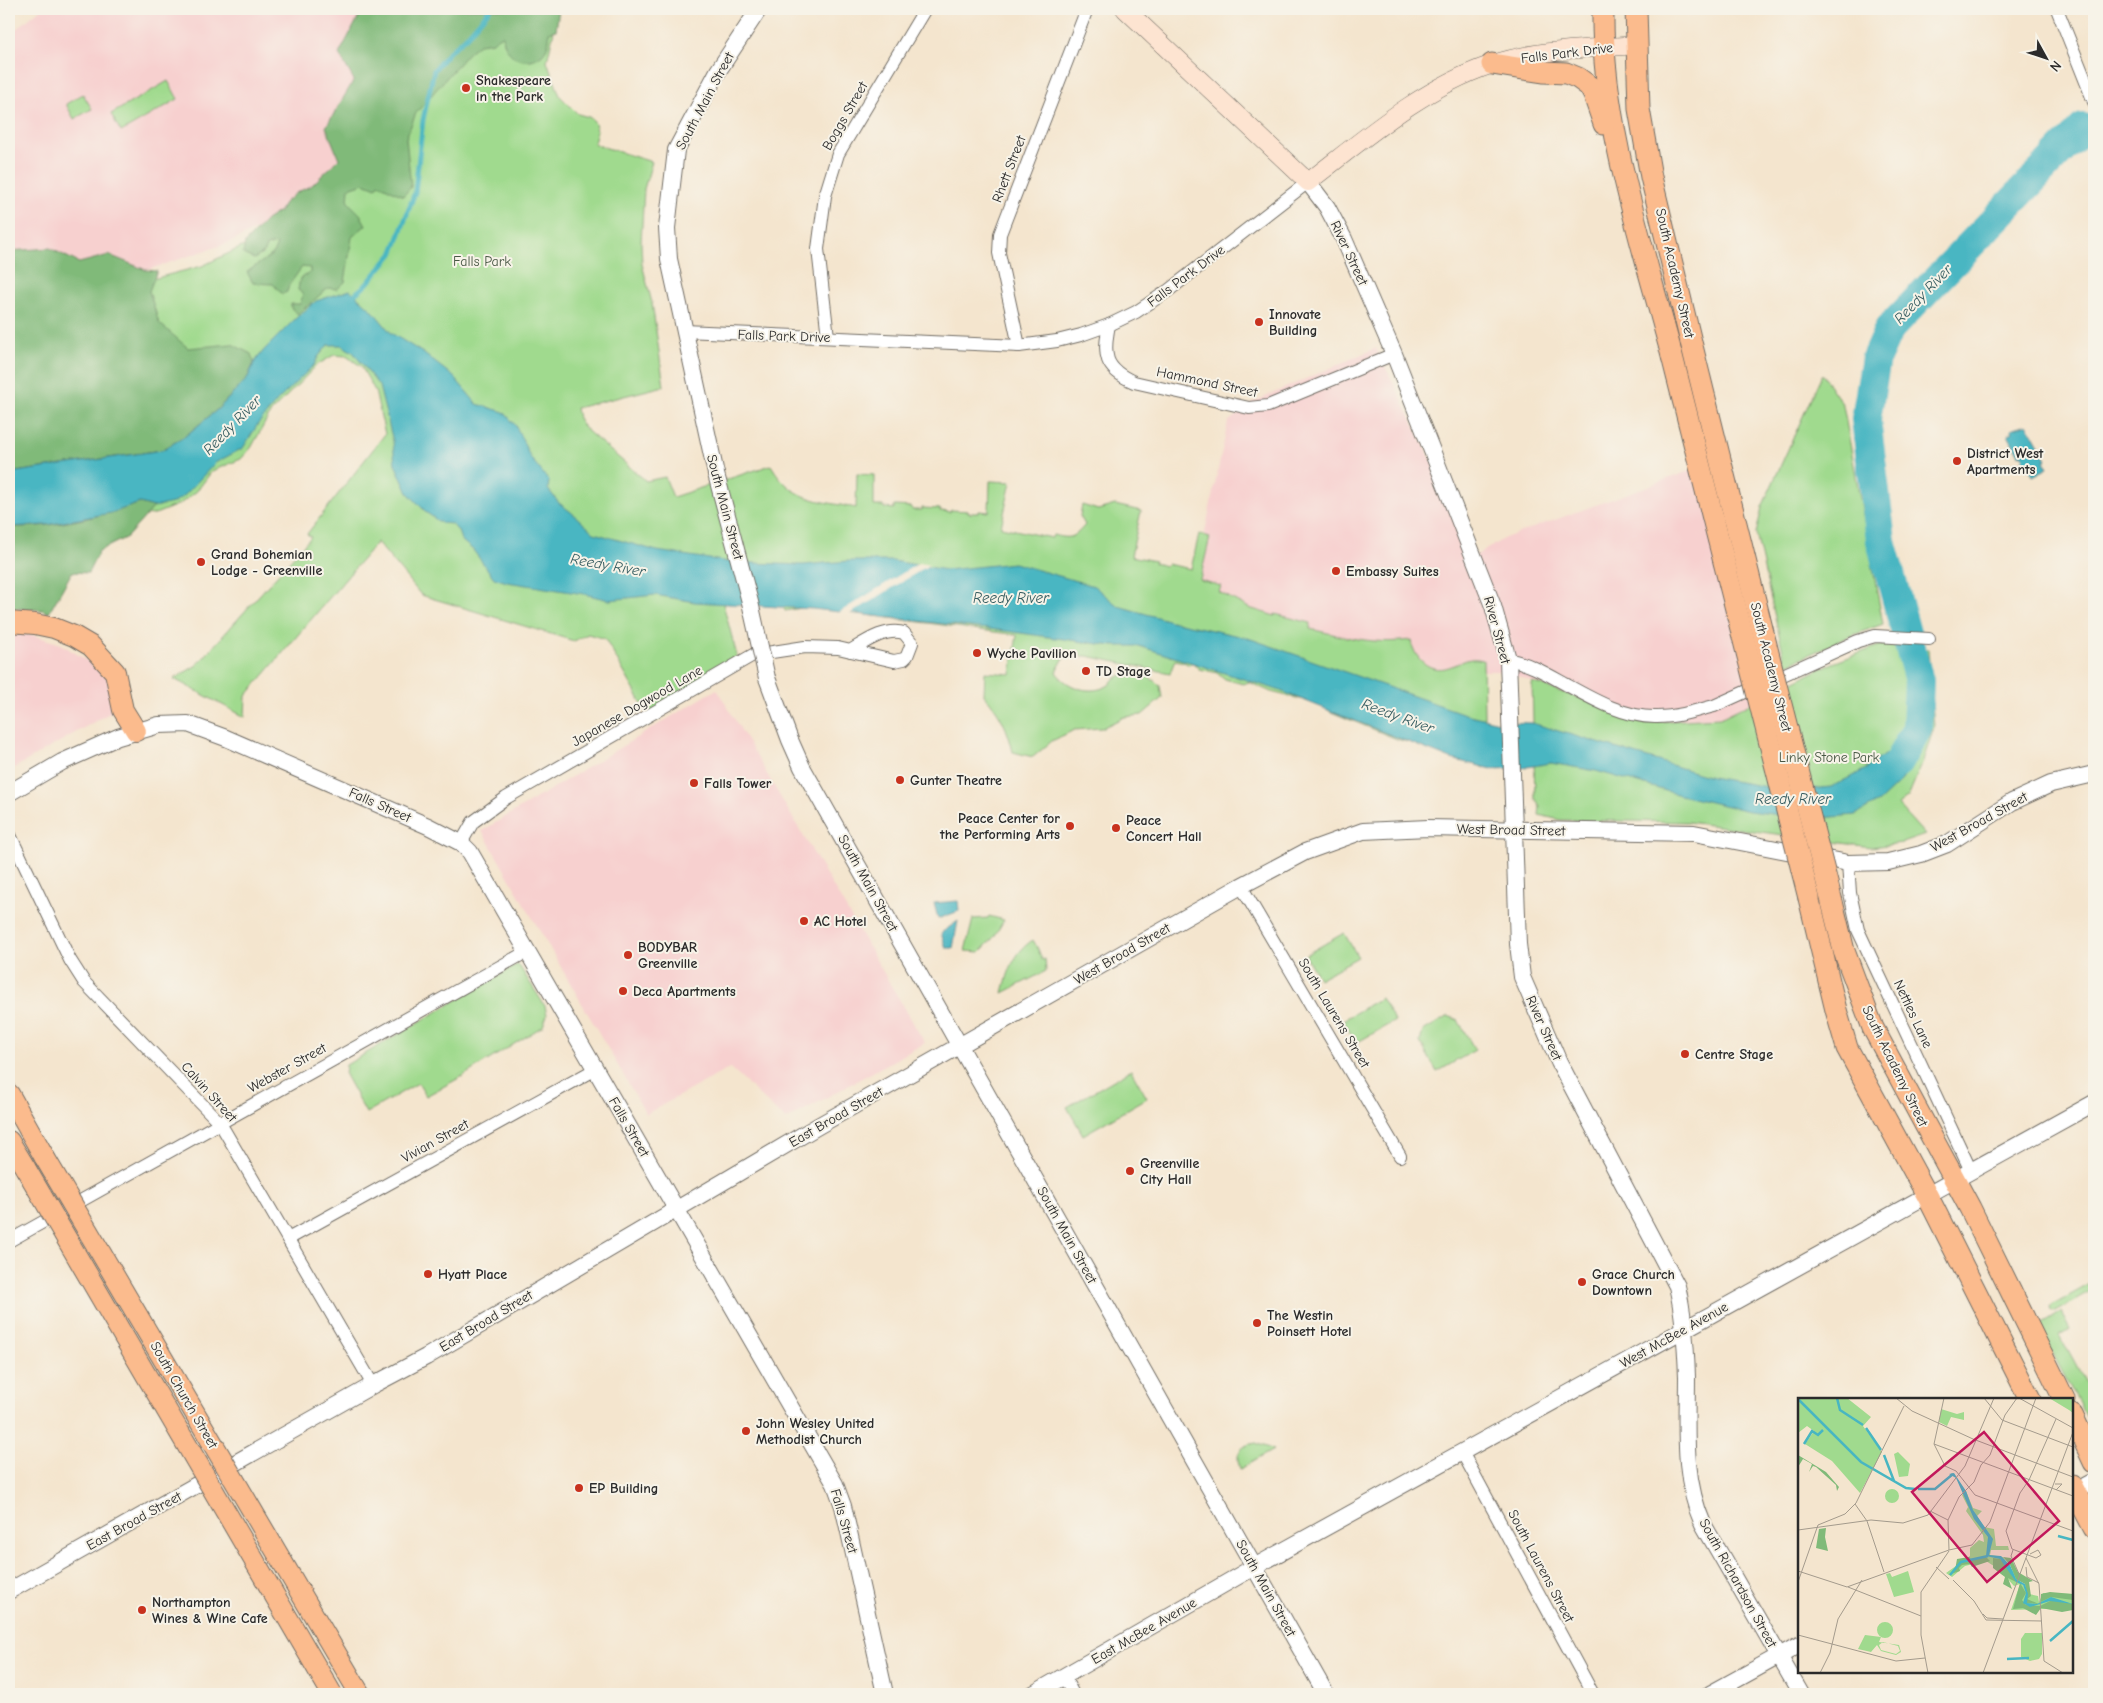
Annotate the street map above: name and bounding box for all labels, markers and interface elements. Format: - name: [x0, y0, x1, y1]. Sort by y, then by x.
- north arrow: [2020, 32, 2070, 82]
- street label: Falls Park Drive: [1520, 39, 1614, 67]
- street label: South Main Street: [672, 48, 738, 153]
- text: N: [2046, 57, 2065, 75]
- place label: Shakespeare in the Park: [476, 72, 551, 105]
- street label: Boggs Street: [819, 78, 872, 153]
- marker: Shakespeare in the Park: [460, 82, 472, 94]
- street label: Rhett Street: [988, 132, 1030, 205]
- street label: South Academy Street: [1652, 206, 1698, 340]
- street label: River Street: [1327, 218, 1372, 289]
- street label: Falls Park Drive: [1144, 241, 1228, 311]
- park label: Falls Park: [453, 253, 511, 270]
- water label: Reedy River: [1890, 260, 1957, 328]
- place label: Innovate Building: [1269, 306, 1321, 339]
- marker: Innovate Building: [1253, 316, 1265, 328]
- street label: Falls Park Drive: [737, 326, 831, 346]
- street label: Hammond Street: [1155, 363, 1260, 401]
- water label: Reedy River: [199, 391, 266, 459]
- place label: District West Apartments: [1967, 445, 2044, 478]
- street label: South Main Street: [703, 453, 747, 562]
- marker: District West Apartments: [1951, 455, 1963, 467]
- place label: Grand Bohemian Lodge - Greenville: [211, 546, 322, 579]
- water label: Reedy River: [569, 550, 648, 581]
- marker: Grand Bohemian Lodge - Greenville: [195, 556, 207, 568]
- place label: Embassy Suites: [1346, 563, 1439, 580]
- marker: Embassy Suites: [1330, 565, 1342, 577]
- water label: Reedy River: [973, 589, 1050, 607]
- street label: River Street: [1480, 594, 1514, 667]
- street label: South Academy Street: [1747, 601, 1796, 734]
- place label: Wyche Pavilion: [987, 645, 1077, 662]
- marker: Wyche Pavilion: [971, 647, 983, 659]
- street label: Japanese Dogwood Lane: [569, 662, 705, 750]
- place label: TD Stage: [1096, 663, 1151, 680]
- marker: TD Stage: [1080, 665, 1092, 677]
- water label: Reedy River: [1359, 695, 1438, 738]
- park label: Linky Stone Park: [1779, 749, 1880, 766]
- place label: Gunter Theatre: [910, 772, 1002, 789]
- marker: Gunter Theatre: [894, 774, 906, 786]
- place label: Falls Tower: [704, 775, 772, 792]
- marker: Falls Tower: [688, 777, 700, 789]
- street label: Falls Street: [346, 784, 415, 827]
- street label: West Broad Street: [1927, 788, 2031, 856]
- water label: Reedy River: [1755, 790, 1832, 808]
- place label: Peace Center for the Performing Arts: [939, 810, 1060, 843]
- place label: Peace Concert Hall: [1126, 812, 1202, 845]
- marker: Peace Center for the Performing Arts: [1064, 820, 1076, 832]
- street label: West Broad Street: [1457, 821, 1566, 839]
- marker: Peace Concert Hall: [1110, 822, 1122, 834]
- street label: South Main Street: [834, 832, 902, 935]
- place label: AC Hotel: [814, 913, 866, 930]
- marker: AC Hotel: [798, 915, 810, 927]
- street label: West Broad Street: [1071, 919, 1174, 988]
- place label: BODYBAR Greenville: [638, 939, 697, 972]
- marker: BODYBAR Greenville: [622, 949, 634, 961]
- street label: South Laurens Street: [1294, 955, 1374, 1072]
- street label: Nettles Lane: [1890, 977, 1936, 1051]
- place label: Deca Apartments: [633, 983, 736, 1000]
- marker: Deca Apartments: [617, 985, 629, 997]
- street label: River Street: [1522, 993, 1566, 1064]
- street label: South Academy Street: [1858, 1003, 1932, 1130]
- street label: Webster Street: [245, 1039, 330, 1097]
- place label: Centre Stage: [1695, 1046, 1773, 1063]
- marker: Centre Stage: [1679, 1048, 1691, 1060]
- street label: Calvin Street: [177, 1058, 241, 1126]
- street label: East Broad Street: [786, 1083, 887, 1151]
- street label: Falls Street: [605, 1094, 653, 1161]
- street label: Vivian Street: [398, 1115, 473, 1166]
- place label: Greenville City Hall: [1140, 1155, 1199, 1188]
- marker: Greenville City Hall: [1124, 1165, 1136, 1177]
- street label: South Main Street: [1033, 1184, 1101, 1287]
- place label: Hyatt Place: [438, 1266, 507, 1283]
- place label: Grace Church Downtown: [1592, 1266, 1675, 1299]
- marker: Hyatt Place: [422, 1268, 434, 1280]
- marker: Grace Church Downtown: [1576, 1276, 1588, 1288]
- street label: East Broad Street: [436, 1286, 537, 1356]
- street label: West McBee Avenue: [1617, 1298, 1731, 1372]
- place label: The Westin Poinsett Hotel: [1267, 1307, 1352, 1340]
- marker: The Westin Poinsett Hotel: [1251, 1317, 1263, 1329]
- street label: South Church Street: [146, 1338, 222, 1452]
- inset map: [1798, 1398, 2073, 1673]
- place label: John Wesley United Methodist Church: [756, 1415, 874, 1448]
- marker: John Wesley United Methodist Church: [740, 1425, 752, 1437]
- place label: EP Building: [589, 1480, 659, 1497]
- marker: EP Building: [573, 1482, 585, 1494]
- street label: East Broad Street: [84, 1487, 185, 1554]
- street label: Falls Street: [827, 1487, 862, 1556]
- street label: South Laurens Street: [1504, 1507, 1578, 1626]
- street label: South Richardson Street: [1695, 1516, 1781, 1651]
- street label: South Main Street: [1232, 1537, 1300, 1640]
- place label: Northampton Wines & Wine Cafe: [152, 1594, 268, 1627]
- street label: East McBee Avenue: [1088, 1594, 1200, 1668]
- marker: Northampton Wines & Wine Cafe: [136, 1604, 148, 1616]

